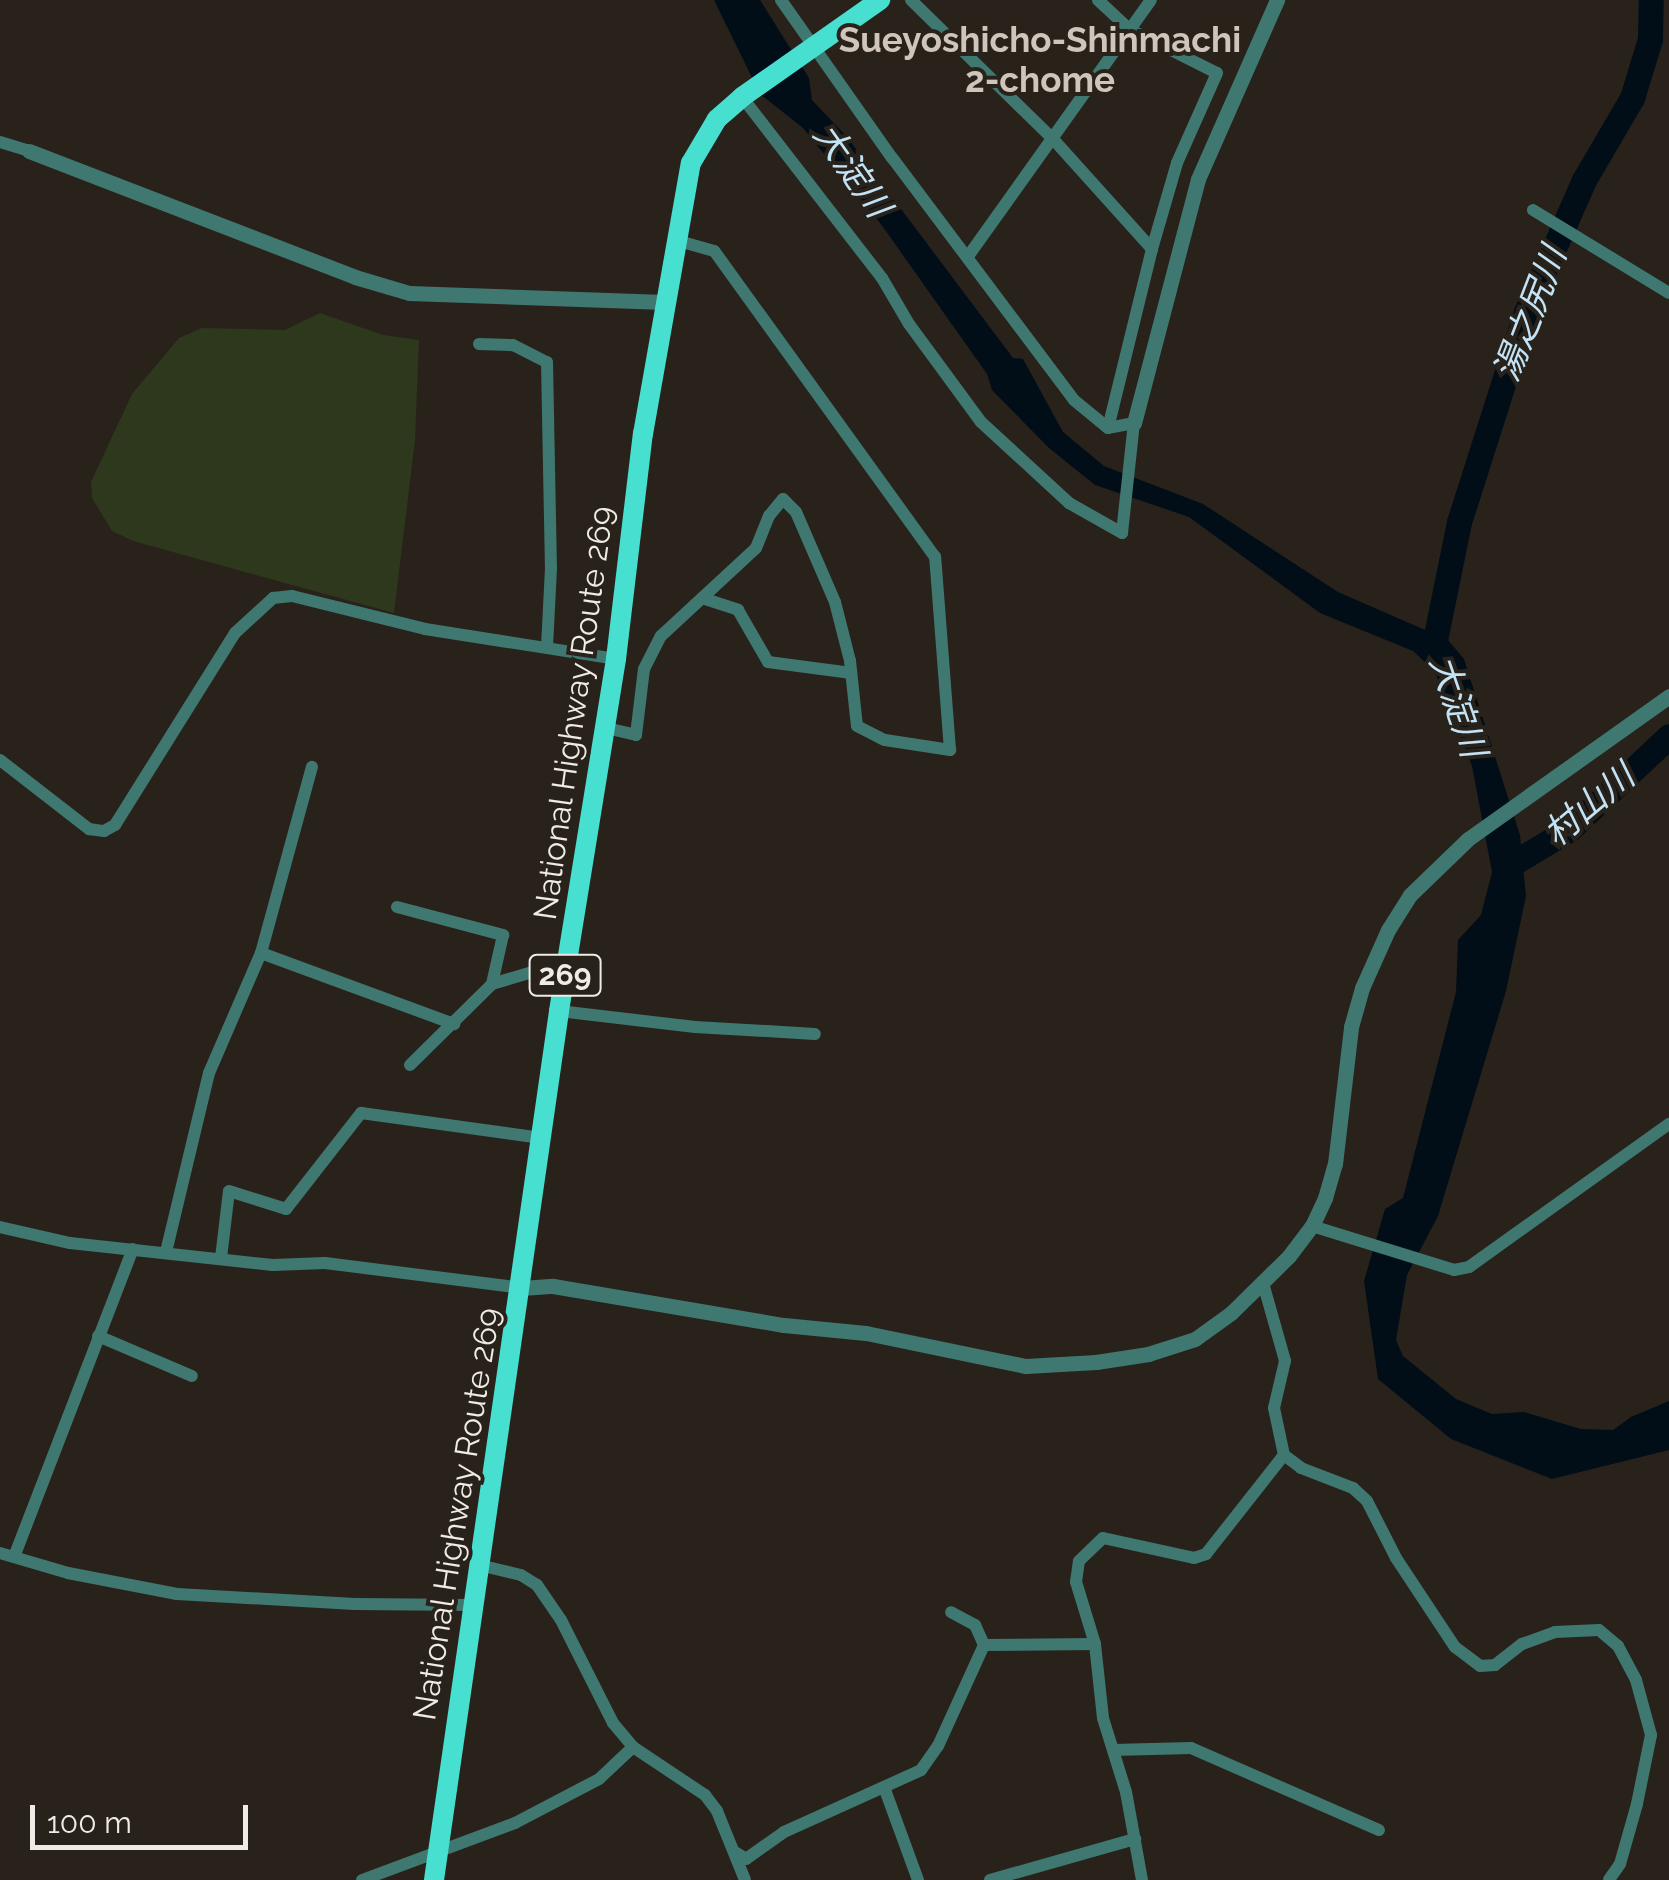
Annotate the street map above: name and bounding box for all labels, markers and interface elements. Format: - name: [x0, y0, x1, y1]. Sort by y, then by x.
- district label: Sueyoshicho-Shinmachi 2-chome: [839, 19, 1241, 101]
- water label: 大淀川: [805, 115, 899, 225]
- water label: 湯之尻川: [1485, 241, 1575, 387]
- street label: National Highway Route 269: [526, 503, 622, 923]
- water label: 大淀川: [1421, 650, 1495, 762]
- water label: 村山川: [1535, 755, 1643, 855]
- road number: 269: [528, 950, 602, 1000]
- street label: National Highway Route 269: [405, 1304, 509, 1724]
- scale bar: [35, 1785, 252, 1847]
- text: 100 m: [47, 1805, 132, 1840]

